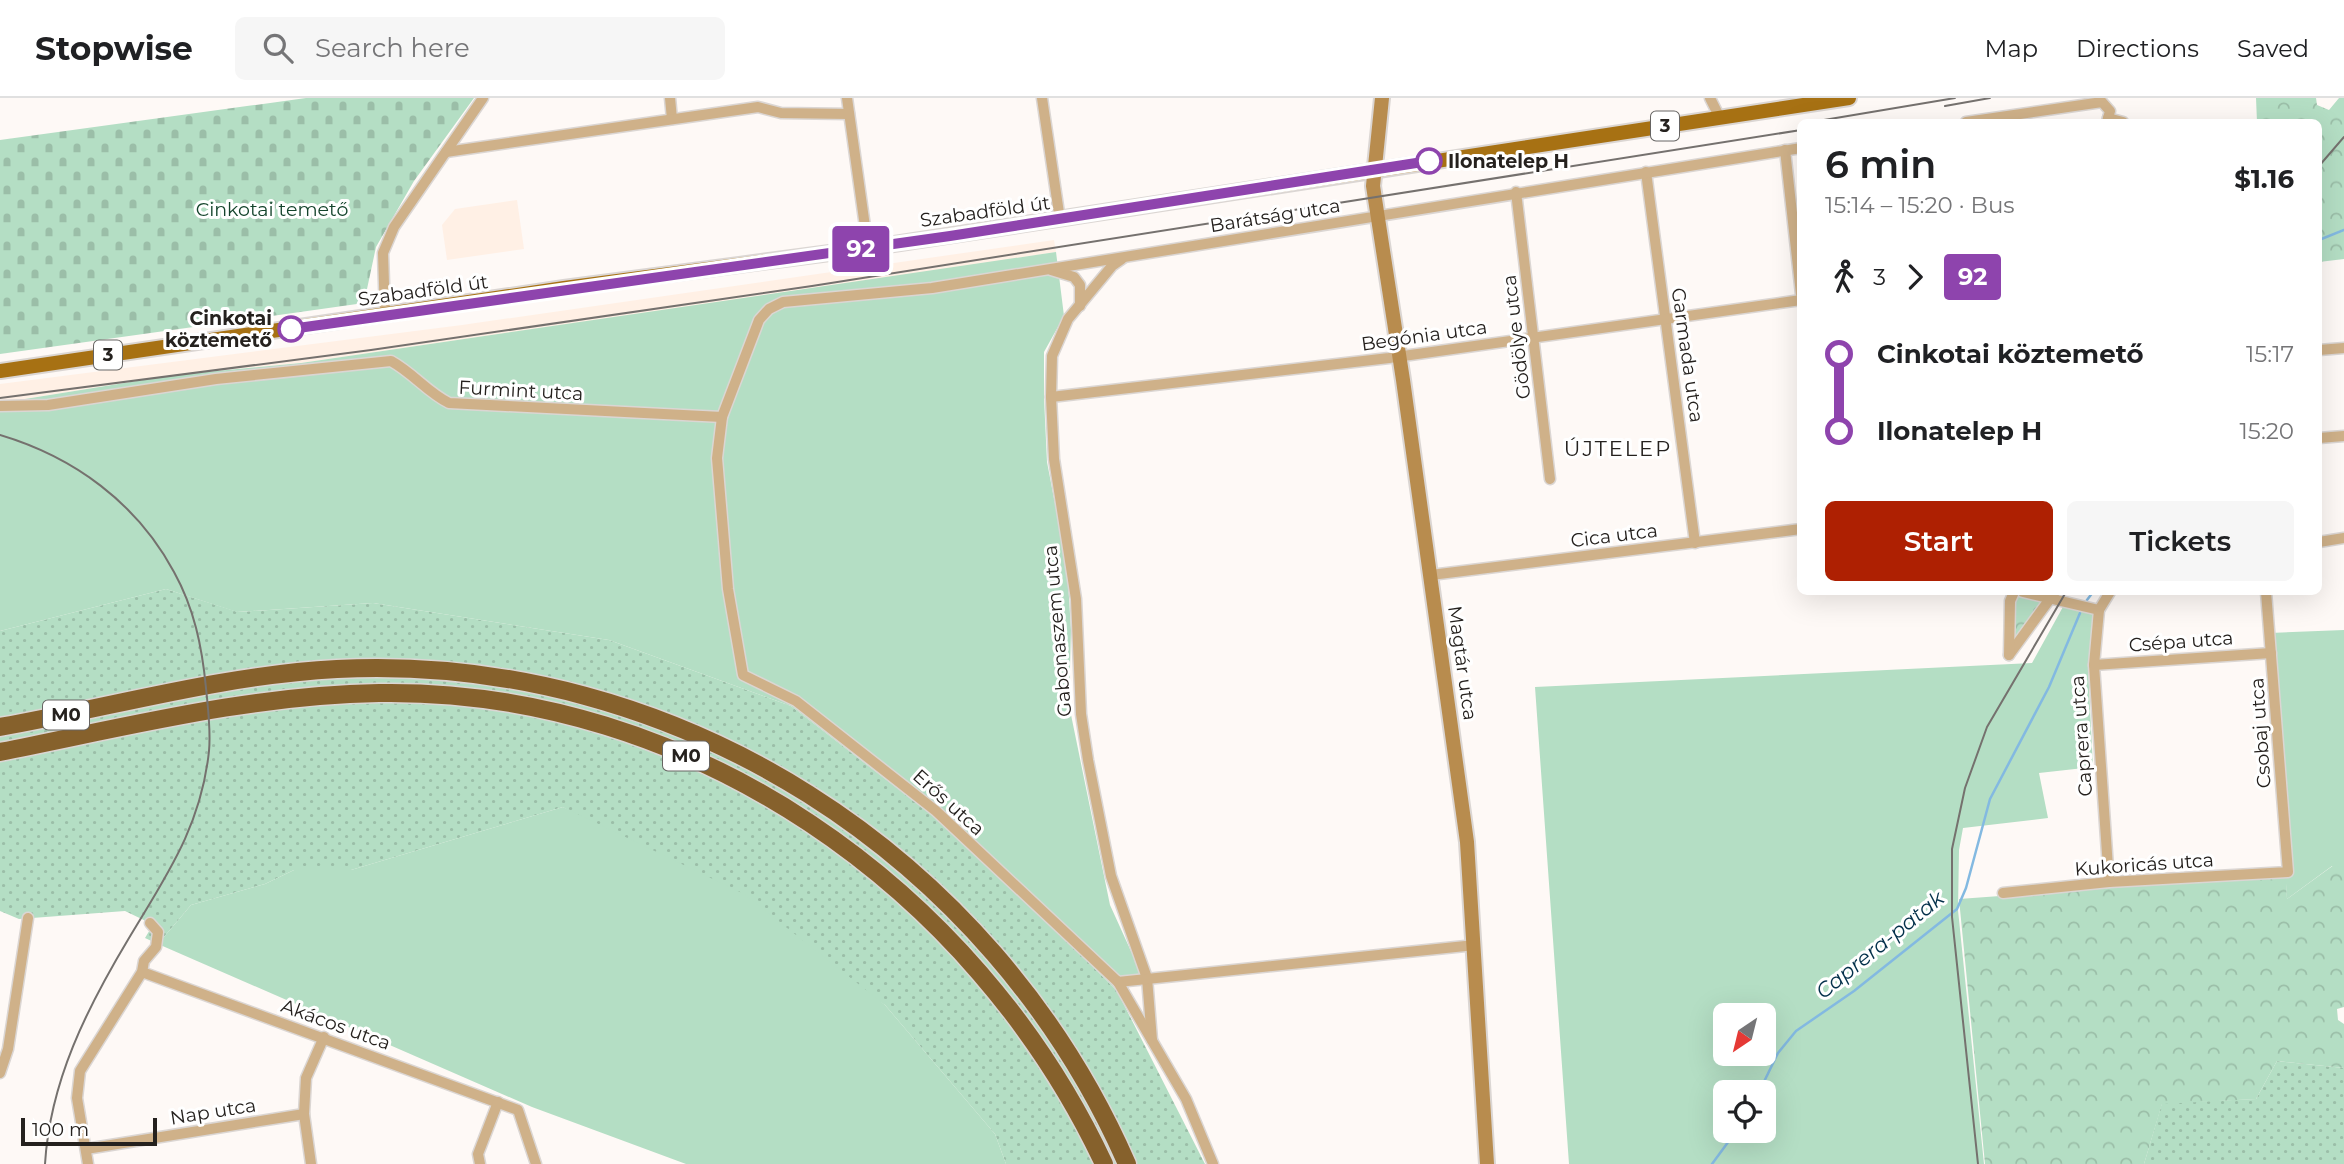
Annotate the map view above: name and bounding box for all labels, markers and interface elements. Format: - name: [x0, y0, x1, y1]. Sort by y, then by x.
- search box: [235, 17, 725, 80]
- text: Stopwise: [35, 28, 193, 68]
- icon: search: [259, 29, 297, 67]
- text: Search here: [315, 32, 470, 64]
- text: Map: [1985, 34, 2038, 63]
- text: Directions: [2076, 34, 2199, 63]
- text: Saved: [2237, 34, 2309, 63]
- road number: 3: [1651, 111, 1679, 140]
- text: 6 min: [1825, 141, 1936, 188]
- marker: Ilonatelep H: [1416, 148, 1442, 174]
- place label: Ilonatelep H: [1448, 150, 1569, 173]
- text: $1.16: [2234, 163, 2294, 195]
- street label: Szabadföld út: [919, 191, 1052, 232]
- text: 15:14 – 15:20 · Bus: [1825, 191, 2015, 219]
- street label: Barátság utca: [1208, 194, 1342, 237]
- park label: Cinkotai temető: [196, 198, 348, 221]
- line badge: 92: [830, 226, 892, 272]
- text: 92: [846, 234, 876, 263]
- icon: walk: [1825, 258, 1863, 296]
- icon: forward: [1896, 258, 1934, 296]
- text: 92: [1958, 262, 1987, 291]
- text: 3: [1873, 263, 1886, 291]
- street label: Szabadföld út: [357, 270, 490, 311]
- street label: Gödölye utca: [1497, 274, 1536, 400]
- street label: Garmada utca: [1667, 286, 1708, 424]
- place label: Cinkotai köztemető: [165, 307, 272, 352]
- street label: Begónia utca: [1360, 315, 1489, 356]
- marker: Cinkotai köztemető: [278, 316, 304, 342]
- text: Cinkotai köztemető: [1877, 338, 2144, 370]
- text: 15:17: [2246, 340, 2294, 368]
- road number: 3: [94, 341, 122, 370]
- street label: Furmint utca: [458, 376, 584, 405]
- text: Ilonatelep H: [1877, 415, 2042, 447]
- text: 15:20: [2240, 417, 2294, 445]
- district label: ÚJTELEP: [1564, 436, 1672, 461]
- button: Start: [1825, 501, 2053, 581]
- button: Tickets: [2067, 501, 2294, 581]
- street label: Cica utca: [1569, 519, 1659, 552]
- street label: Gabonaszem utca: [1039, 544, 1076, 718]
- street label: Magtár utca: [1443, 604, 1482, 722]
- street label: Csépa utca: [2128, 626, 2234, 657]
- street label: Caprera utca: [2066, 675, 2097, 797]
- street label: Csobaj utca: [2245, 677, 2276, 789]
- road number: M0: [43, 700, 89, 730]
- road number: M0: [663, 742, 709, 770]
- street label: Erős utca: [908, 764, 989, 840]
- street label: Kukoricás utca: [2074, 848, 2214, 881]
- water label: Caprera-patak: [1811, 884, 1950, 1004]
- street label: Akácos utca: [278, 994, 394, 1055]
- north arrow: [1713, 1003, 1776, 1066]
- map controls: [1713, 1003, 1776, 1143]
- button: locate: [1713, 1080, 1776, 1143]
- street label: Nap utca: [169, 1093, 258, 1130]
- scale bar: [21, 1115, 158, 1147]
- text: 100 m: [32, 1118, 89, 1141]

